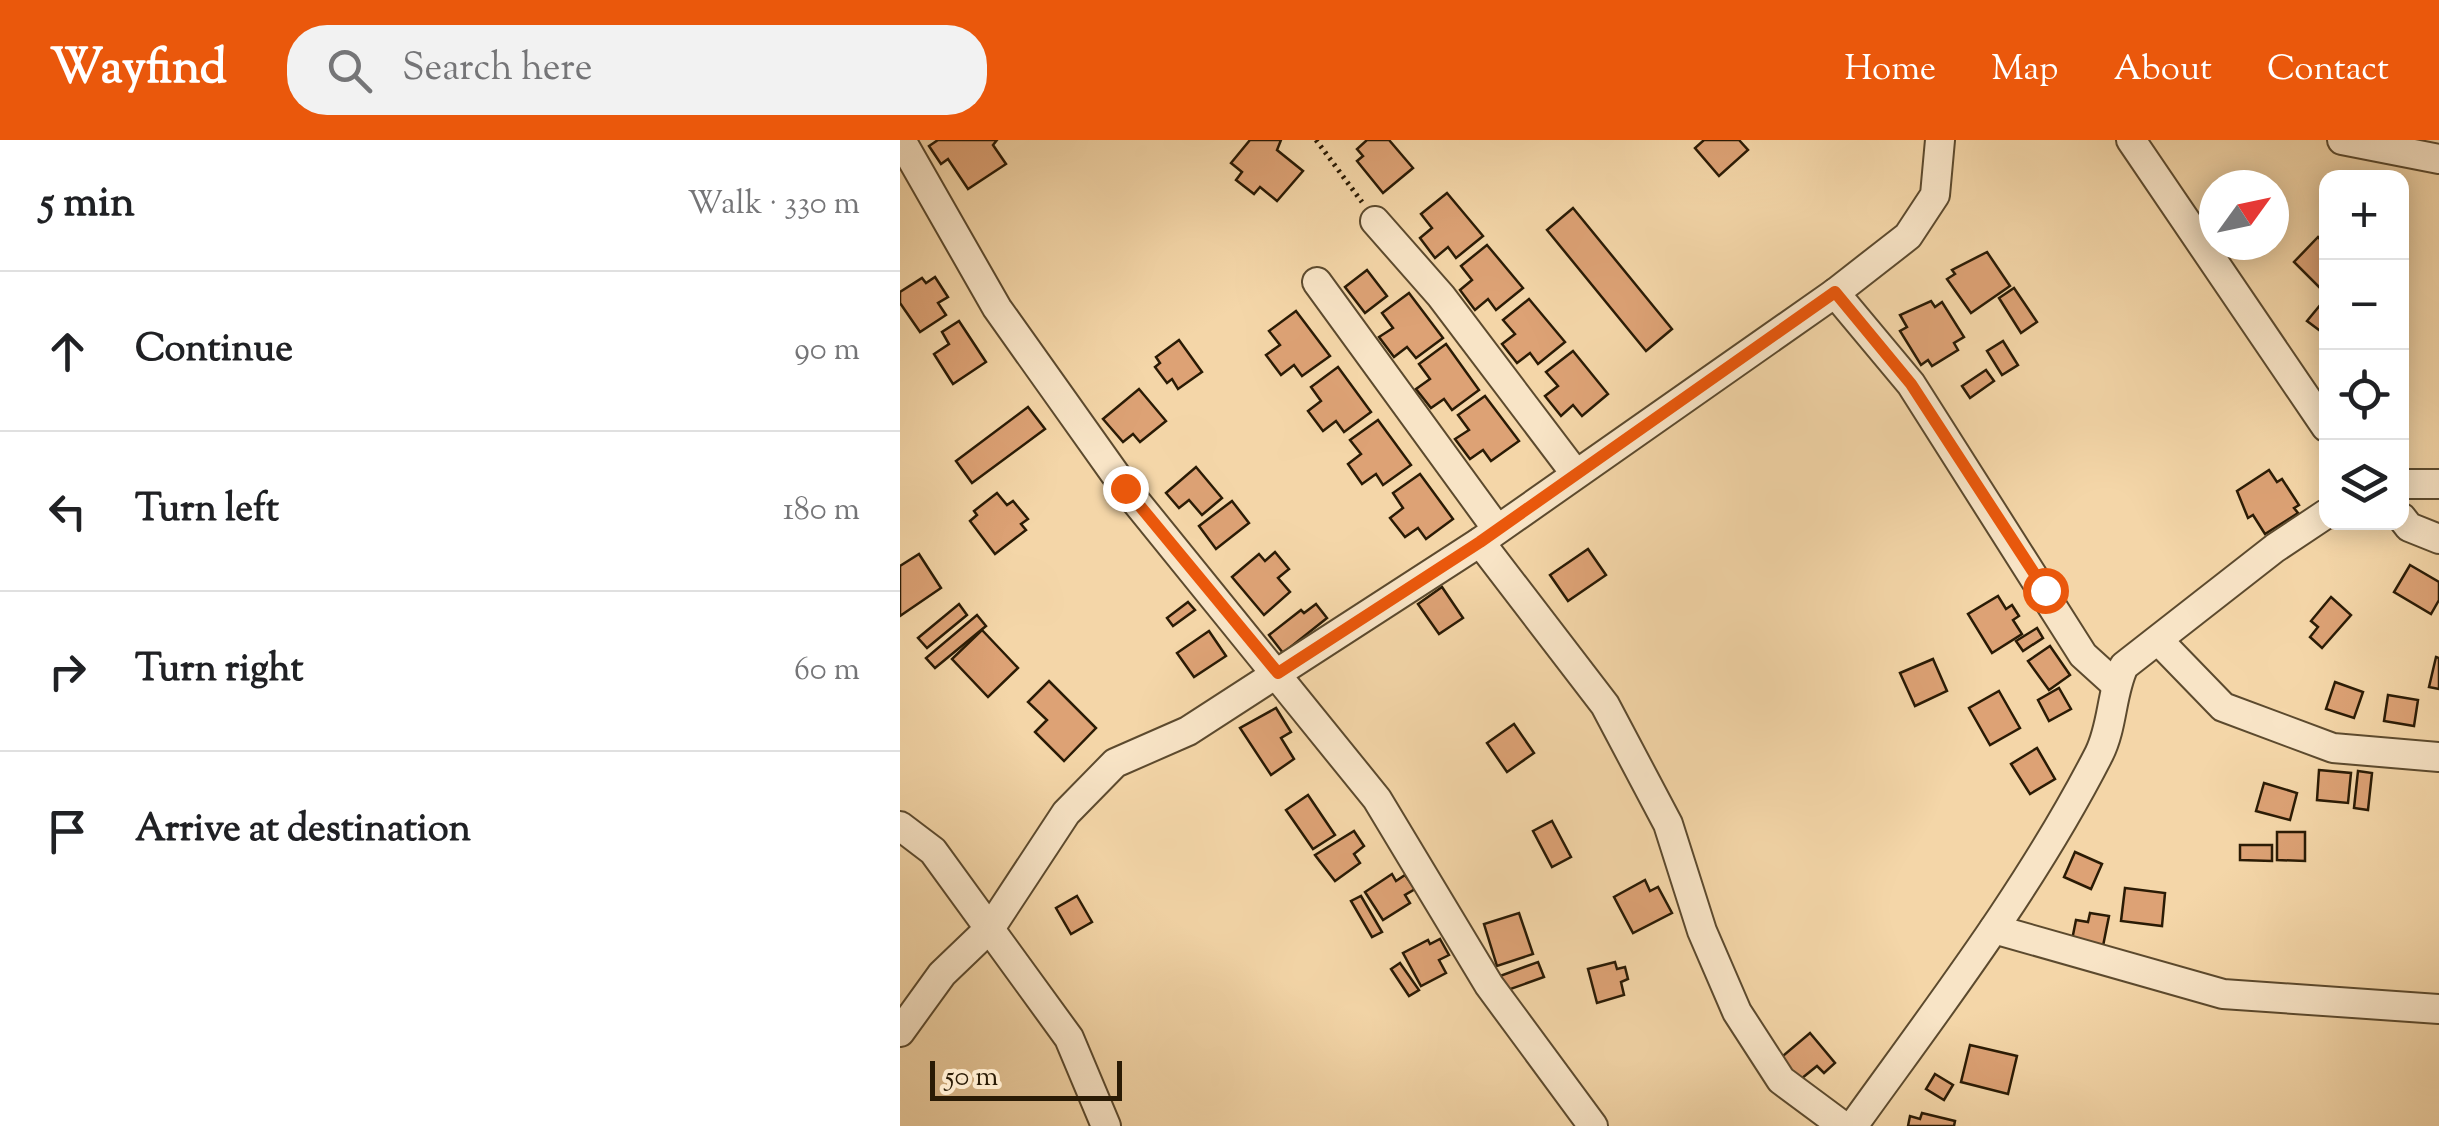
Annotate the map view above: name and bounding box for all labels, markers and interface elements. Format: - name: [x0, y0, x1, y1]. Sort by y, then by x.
- search box: [287, 25, 987, 115]
- text: Wayfind: [50, 36, 227, 105]
- icon: search: [322, 43, 377, 98]
- text: Search here: [402, 43, 593, 97]
- text: Home: [1844, 45, 1936, 96]
- text: Map: [1991, 45, 2059, 96]
- text: About: [2114, 45, 2212, 96]
- text: Contact: [2267, 45, 2389, 96]
- north arrow: [2199, 170, 2289, 260]
- map controls: [2319, 170, 2409, 530]
- button: +: [2319, 170, 2409, 260]
- text: 5 min: [40, 175, 135, 235]
- text: Walk · 330 m: [687, 182, 860, 228]
- button: −: [2319, 260, 2409, 350]
- icon: ahead: [40, 324, 95, 379]
- text: Continue: [135, 324, 293, 378]
- text: 90 m: [794, 328, 860, 374]
- button: locate: [2319, 350, 2409, 440]
- button: layers: [2319, 440, 2409, 530]
- route end: [1103, 466, 1149, 512]
- icon: left: [40, 484, 95, 539]
- text: Turn left: [135, 484, 279, 538]
- text: 180 m: [783, 488, 860, 534]
- route start: [2023, 568, 2069, 614]
- icon: right: [40, 644, 95, 699]
- text: Turn right: [135, 644, 303, 698]
- text: 60 m: [794, 648, 860, 694]
- icon: arrive: [40, 804, 95, 859]
- text: Arrive at destination: [135, 804, 471, 858]
- scale bar: [930, 1056, 1122, 1100]
- text: 50 m: [945, 1058, 999, 1098]

